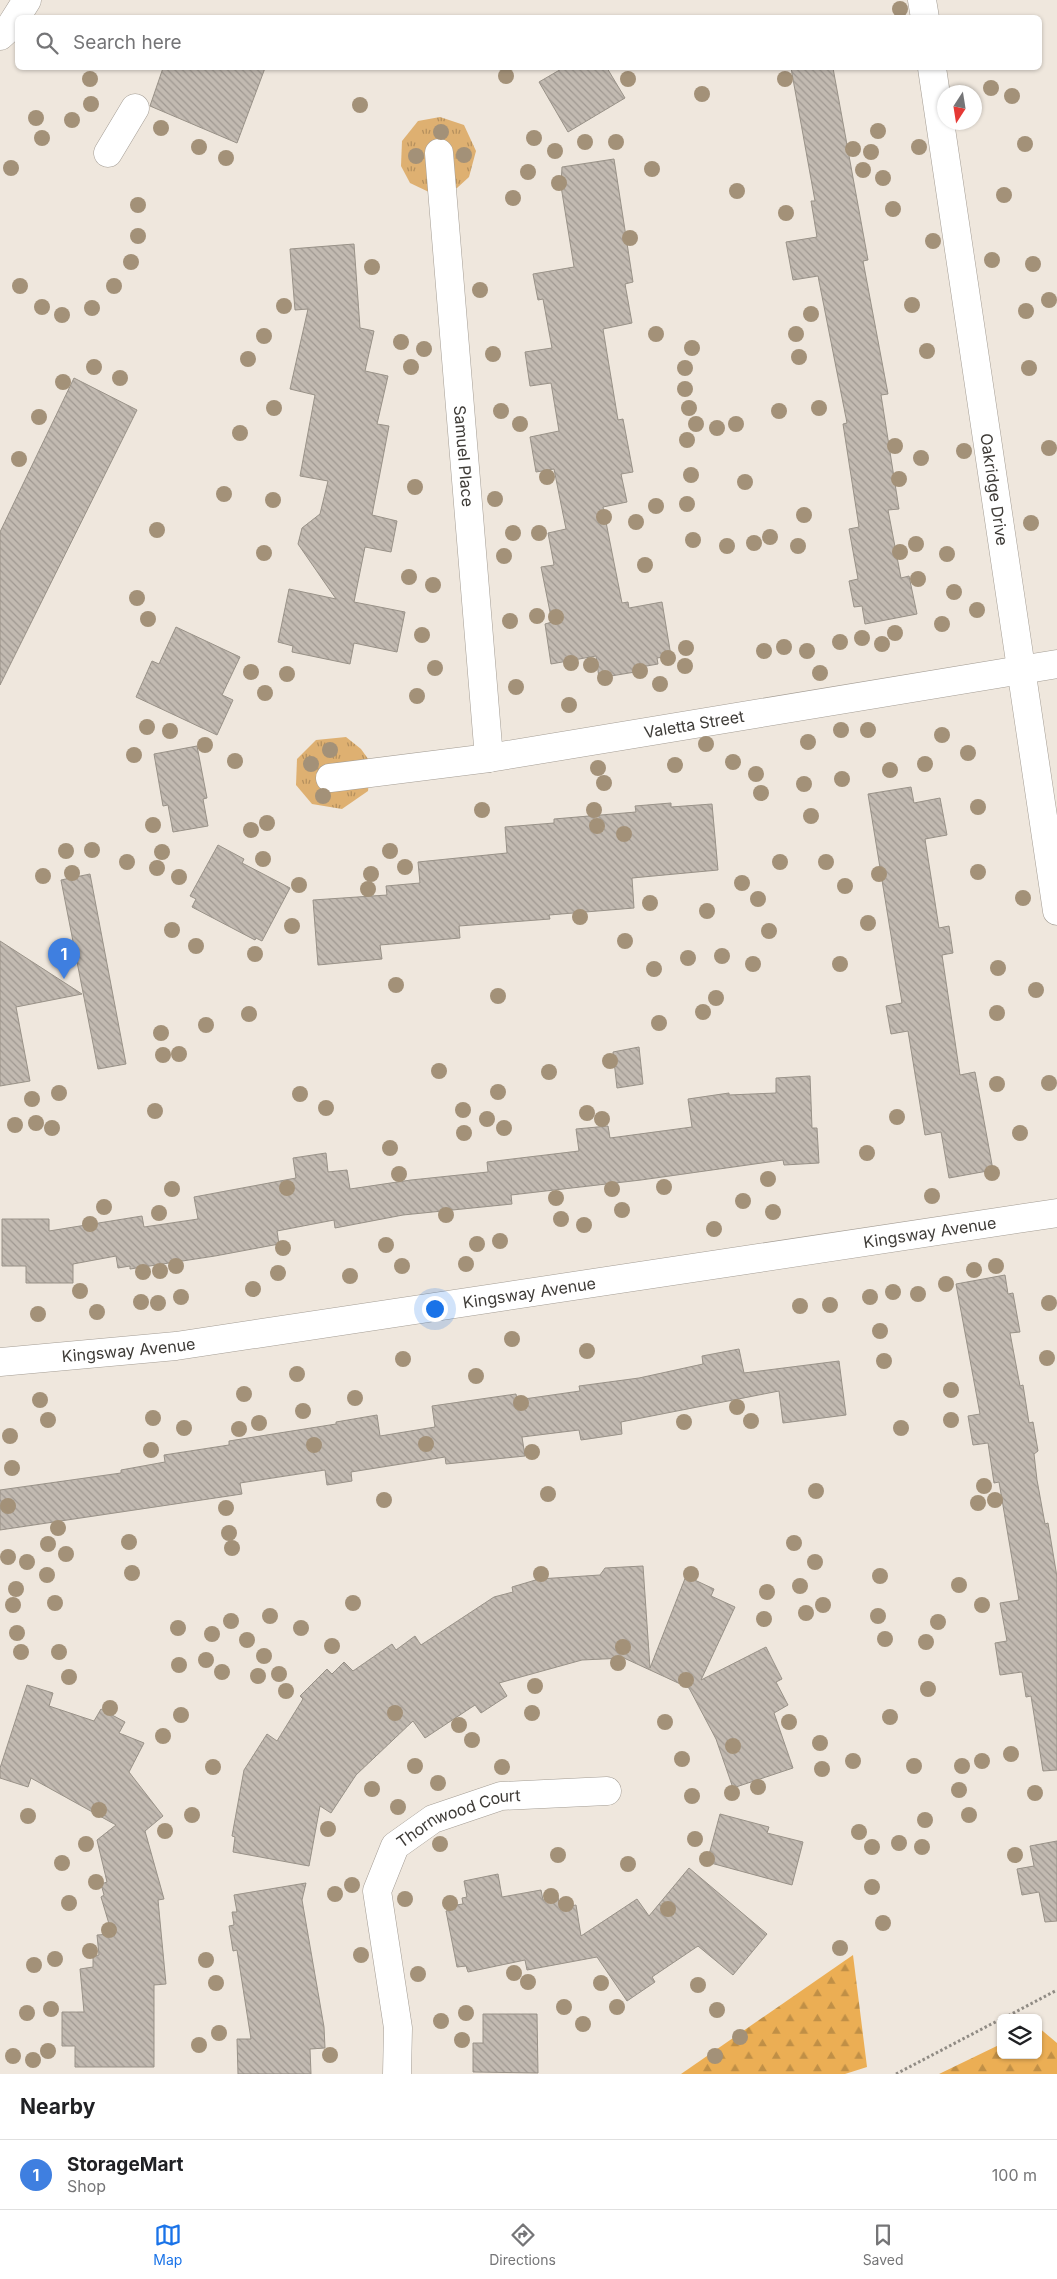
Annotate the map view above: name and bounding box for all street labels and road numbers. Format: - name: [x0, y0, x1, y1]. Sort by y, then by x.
- street label: Samuel Place: [450, 404, 478, 508]
- street label: Oakridge Drive: [976, 432, 1013, 547]
- street label: Valetta Street: [642, 706, 746, 742]
- street label: Kingsway Avenue: [862, 1212, 998, 1252]
- street label: Kingsway Avenue: [461, 1273, 597, 1313]
- street label: Kingsway Avenue: [61, 1333, 197, 1366]
- street label: Thornwood Court: [393, 1785, 521, 1852]

